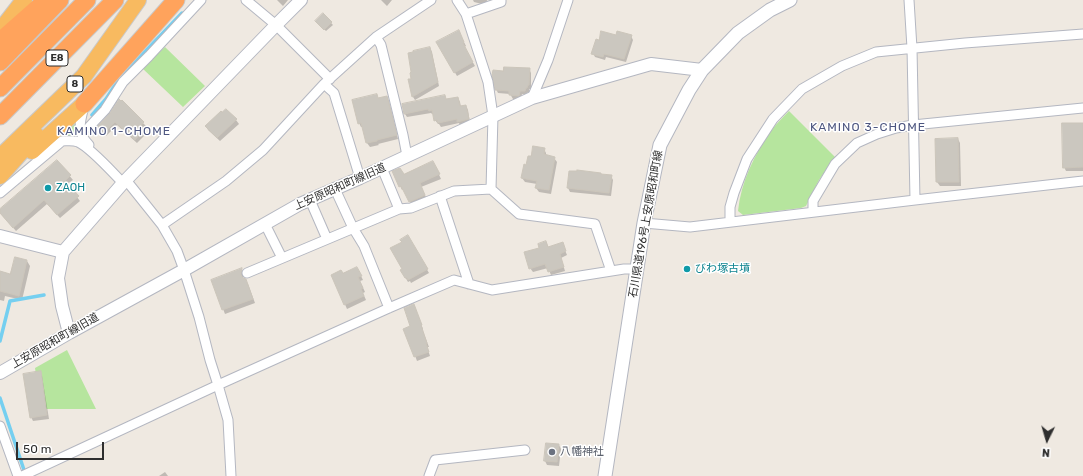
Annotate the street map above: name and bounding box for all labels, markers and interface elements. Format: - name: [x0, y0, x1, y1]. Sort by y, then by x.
- road number: E8: [46, 50, 68, 66]
- road number: 8: [67, 76, 83, 92]
- district label: KAMINO 3-CHOME: [810, 121, 926, 135]
- district label: KAMINO 1-CHOME: [57, 125, 171, 139]
- street label: 石川県道196号上安原昭和町線: [626, 149, 666, 299]
- street label: 上安原昭和町線旧道: [292, 161, 388, 213]
- place label: ZAOH: [56, 181, 85, 195]
- marker: ZAOH: [43, 183, 53, 193]
- place label: びわ塚古墳: [695, 262, 750, 276]
- marker: びわ塚古墳: [682, 264, 692, 274]
- street label: 上安原昭和町線旧道: [9, 311, 101, 371]
- north arrow: [1027, 420, 1067, 460]
- scale bar: [18, 434, 106, 460]
- text: 50 m: [23, 442, 51, 456]
- place label: 八幡神社: [560, 445, 604, 459]
- text: N: [1041, 446, 1050, 459]
- marker: 八幡神社: [547, 447, 557, 457]

